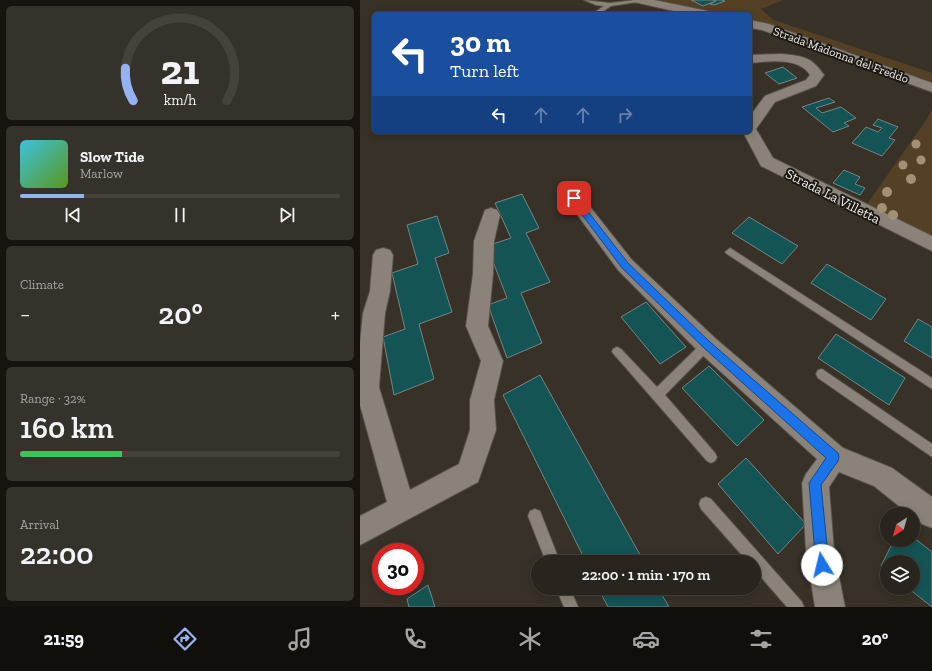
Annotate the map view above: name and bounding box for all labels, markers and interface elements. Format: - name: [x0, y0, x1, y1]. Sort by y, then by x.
- street label: Strada Madonna del Freddo: [771, 24, 911, 86]
- text: 30 m: [450, 26, 511, 59]
- icon: left: [384, 28, 436, 80]
- text: 21: [160, 45, 200, 95]
- text: Turn left: [450, 60, 519, 82]
- text: km/h: [164, 92, 196, 109]
- icon: left: [488, 104, 510, 126]
- icon: ahead: [530, 104, 552, 126]
- icon: ahead: [572, 104, 594, 126]
- icon: right: [614, 104, 636, 126]
- text: Slow Tide: [80, 148, 144, 166]
- street label: Strada La Villetta: [783, 165, 883, 228]
- text: Marlow: [80, 166, 123, 181]
- pin: [557, 181, 591, 215]
- icon: arrive: [563, 187, 585, 209]
- icon: previous: [62, 204, 84, 226]
- icon: pause: [169, 204, 191, 226]
- icon: next: [276, 204, 298, 226]
- text: Climate: [20, 277, 64, 292]
- text: 20°: [158, 296, 203, 332]
- text: −: [20, 301, 30, 328]
- text: +: [331, 301, 340, 328]
- text: Range · 32%: [20, 391, 86, 406]
- text: 160 km: [20, 410, 114, 446]
- north arrow: [880, 507, 920, 547]
- map controls: [880, 507, 920, 595]
- text: Arrival: [20, 517, 59, 532]
- text: 22:00: [20, 536, 93, 572]
- speed limit sign: 30: [372, 543, 424, 595]
- position arrow: [801, 544, 843, 586]
- button: layers: [880, 555, 920, 595]
- text: 22:00 · 1 min · 170 m: [582, 566, 710, 584]
- icon: directions: [171, 625, 199, 653]
- icon: music: [286, 625, 314, 653]
- icon: phone: [401, 625, 429, 653]
- icon: climate: [516, 625, 544, 653]
- icon: car: [632, 625, 660, 653]
- icon: filters: [747, 625, 775, 653]
- text: 21:59: [44, 628, 84, 650]
- text: 20°: [862, 628, 888, 650]

